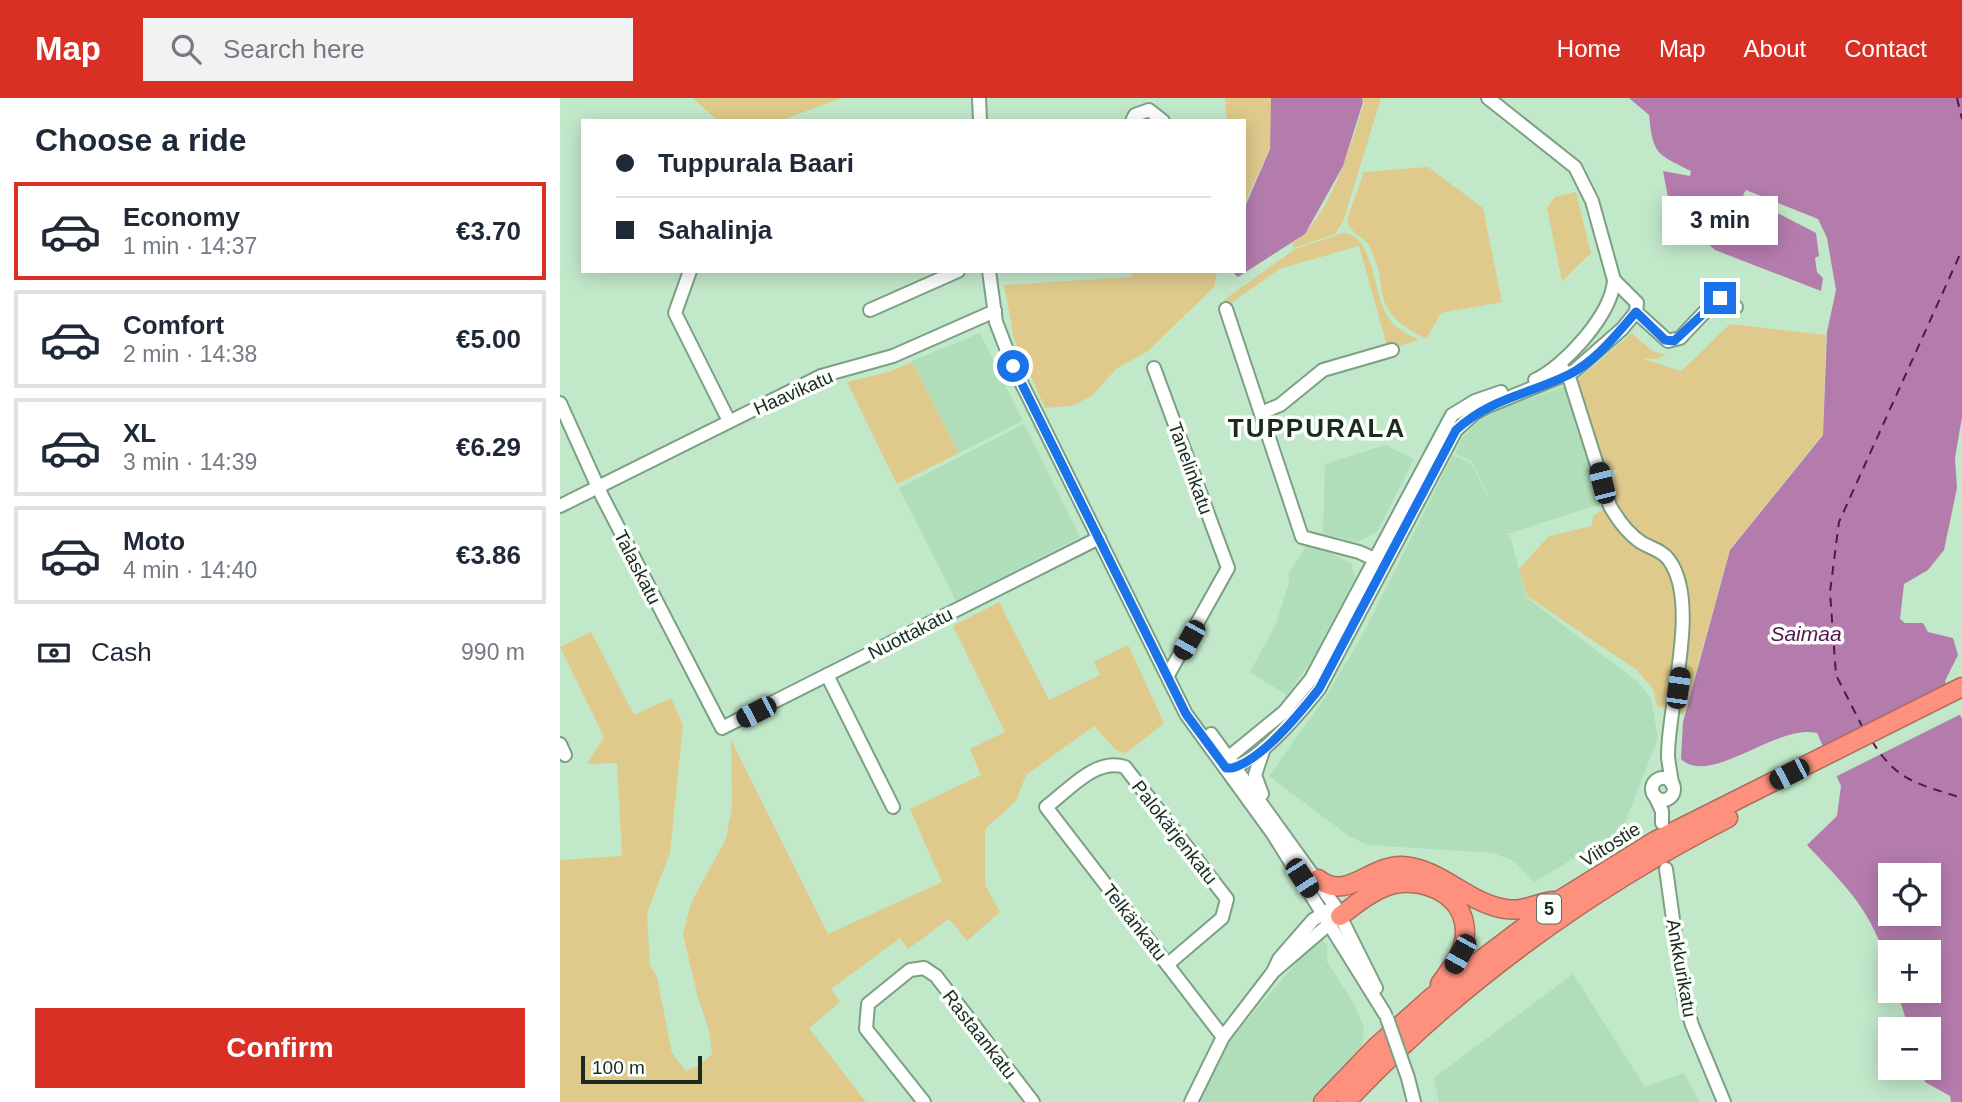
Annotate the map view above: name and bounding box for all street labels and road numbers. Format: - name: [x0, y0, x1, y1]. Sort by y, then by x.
- street label: Haavikatu: [750, 366, 836, 419]
- street label: Tanelinkatu: [1164, 419, 1217, 517]
- street label: Talaskatu: [610, 527, 665, 608]
- street label: Nuottakatu: [865, 603, 956, 664]
- street label: Palokärjenkatu: [1128, 776, 1222, 888]
- street label: Viitostie: [1577, 818, 1644, 871]
- street label: Telkänkatu: [1098, 880, 1171, 965]
- road number: 5: [1537, 894, 1561, 924]
- street label: Ankkurikatu: [1663, 917, 1700, 1019]
- street label: Rastaankatu: [938, 986, 1021, 1083]

